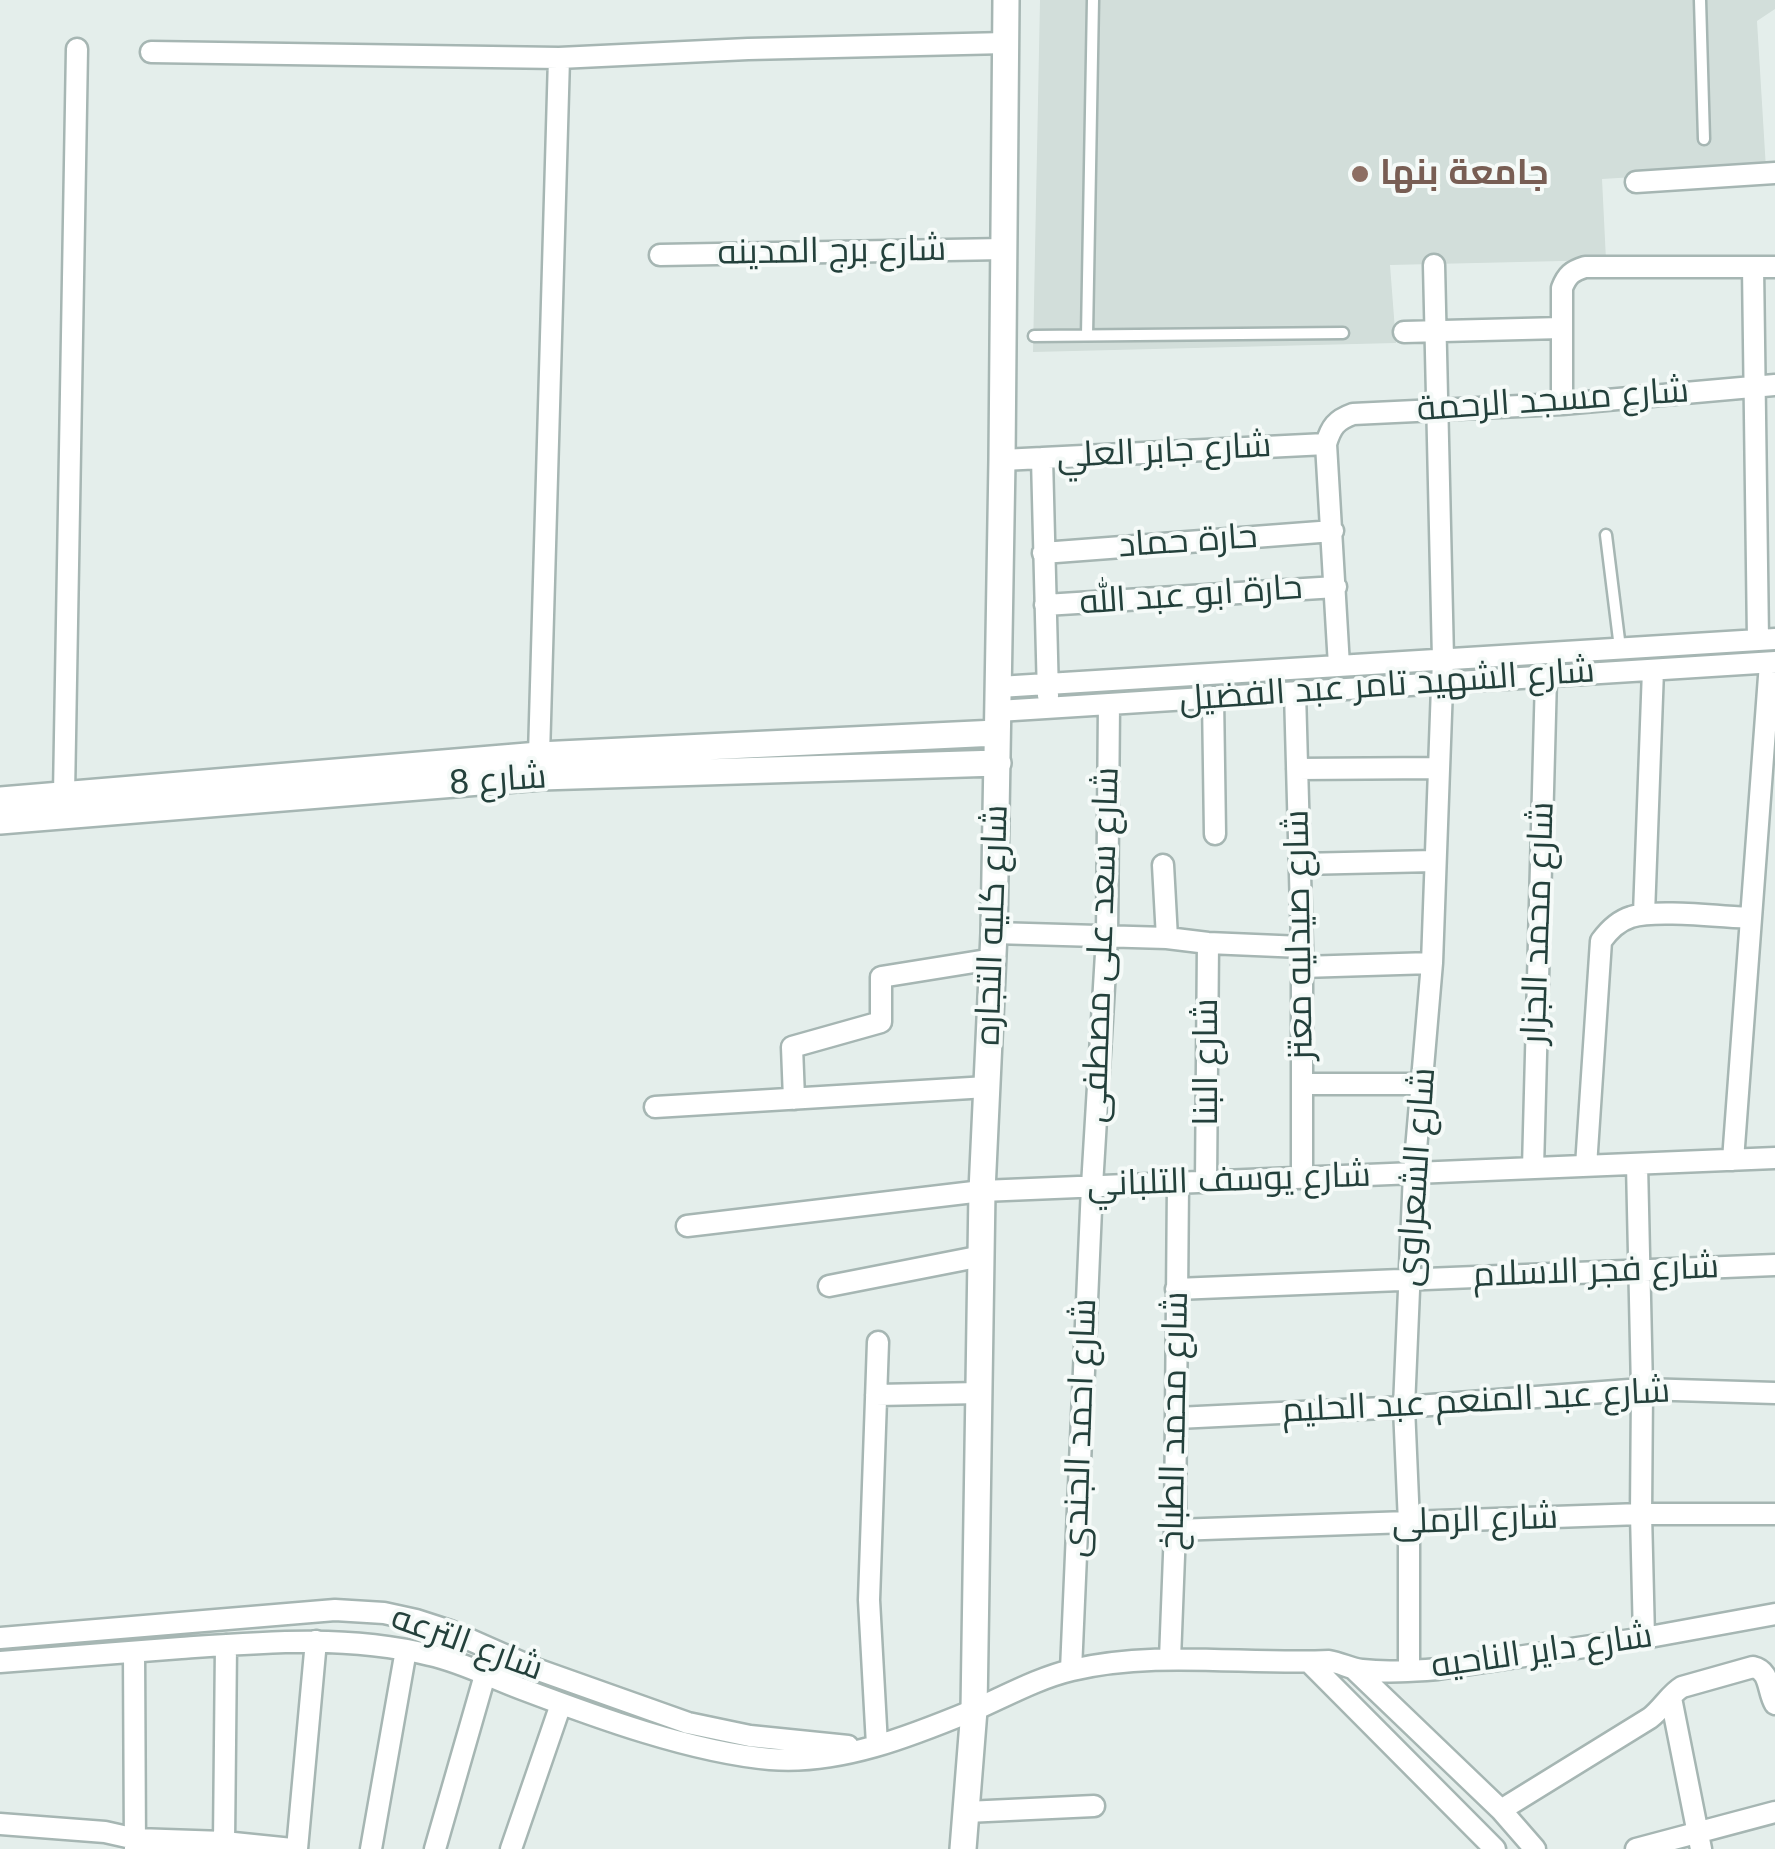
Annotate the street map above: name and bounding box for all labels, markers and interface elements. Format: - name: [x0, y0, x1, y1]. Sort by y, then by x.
- place label: جامعة بنها: [1380, 153, 1549, 195]
- marker: جامعة بنها: [1349, 163, 1371, 185]
- street label: شارع برج المدينه: [717, 229, 947, 275]
- street label: شارع مسجد الرحمة: [1416, 371, 1690, 431]
- street label: شارع جابر العلي: [1056, 425, 1272, 479]
- street label: حارة حماد: [1117, 516, 1259, 568]
- street label: حارة ابو عبد الله: [1078, 567, 1304, 625]
- street label: شارع الشهيد تامر عبد الفضيل: [1178, 651, 1596, 721]
- street label: شارع 8: [448, 757, 548, 805]
- street label: شارع سعد على مصطفى: [1075, 766, 1129, 1124]
- street label: شارع محمد الجزار: [1514, 801, 1564, 1045]
- street label: شارع كليه التجاره: [968, 804, 1018, 1046]
- street label: شارع صيدليه معتز: [1277, 809, 1323, 1061]
- street label: شارع البنا: [1186, 998, 1228, 1126]
- street label: شارع الشعراوى: [1388, 1066, 1446, 1288]
- street label: شارع يوسف التلباني: [1087, 1155, 1371, 1207]
- street label: شارع فجر الاسلام: [1472, 1247, 1720, 1297]
- street label: شارع محمد الطباخ: [1152, 1291, 1198, 1551]
- street label: شارع احمد الجندى: [1055, 1298, 1107, 1558]
- street label: شارع عبد المنعم عبد الحليم: [1281, 1371, 1671, 1433]
- street label: شارع الرملى: [1391, 1497, 1559, 1545]
- street label: شارع الترعه: [385, 1597, 549, 1691]
- street label: شارع داير الناحيه: [1429, 1616, 1655, 1688]

